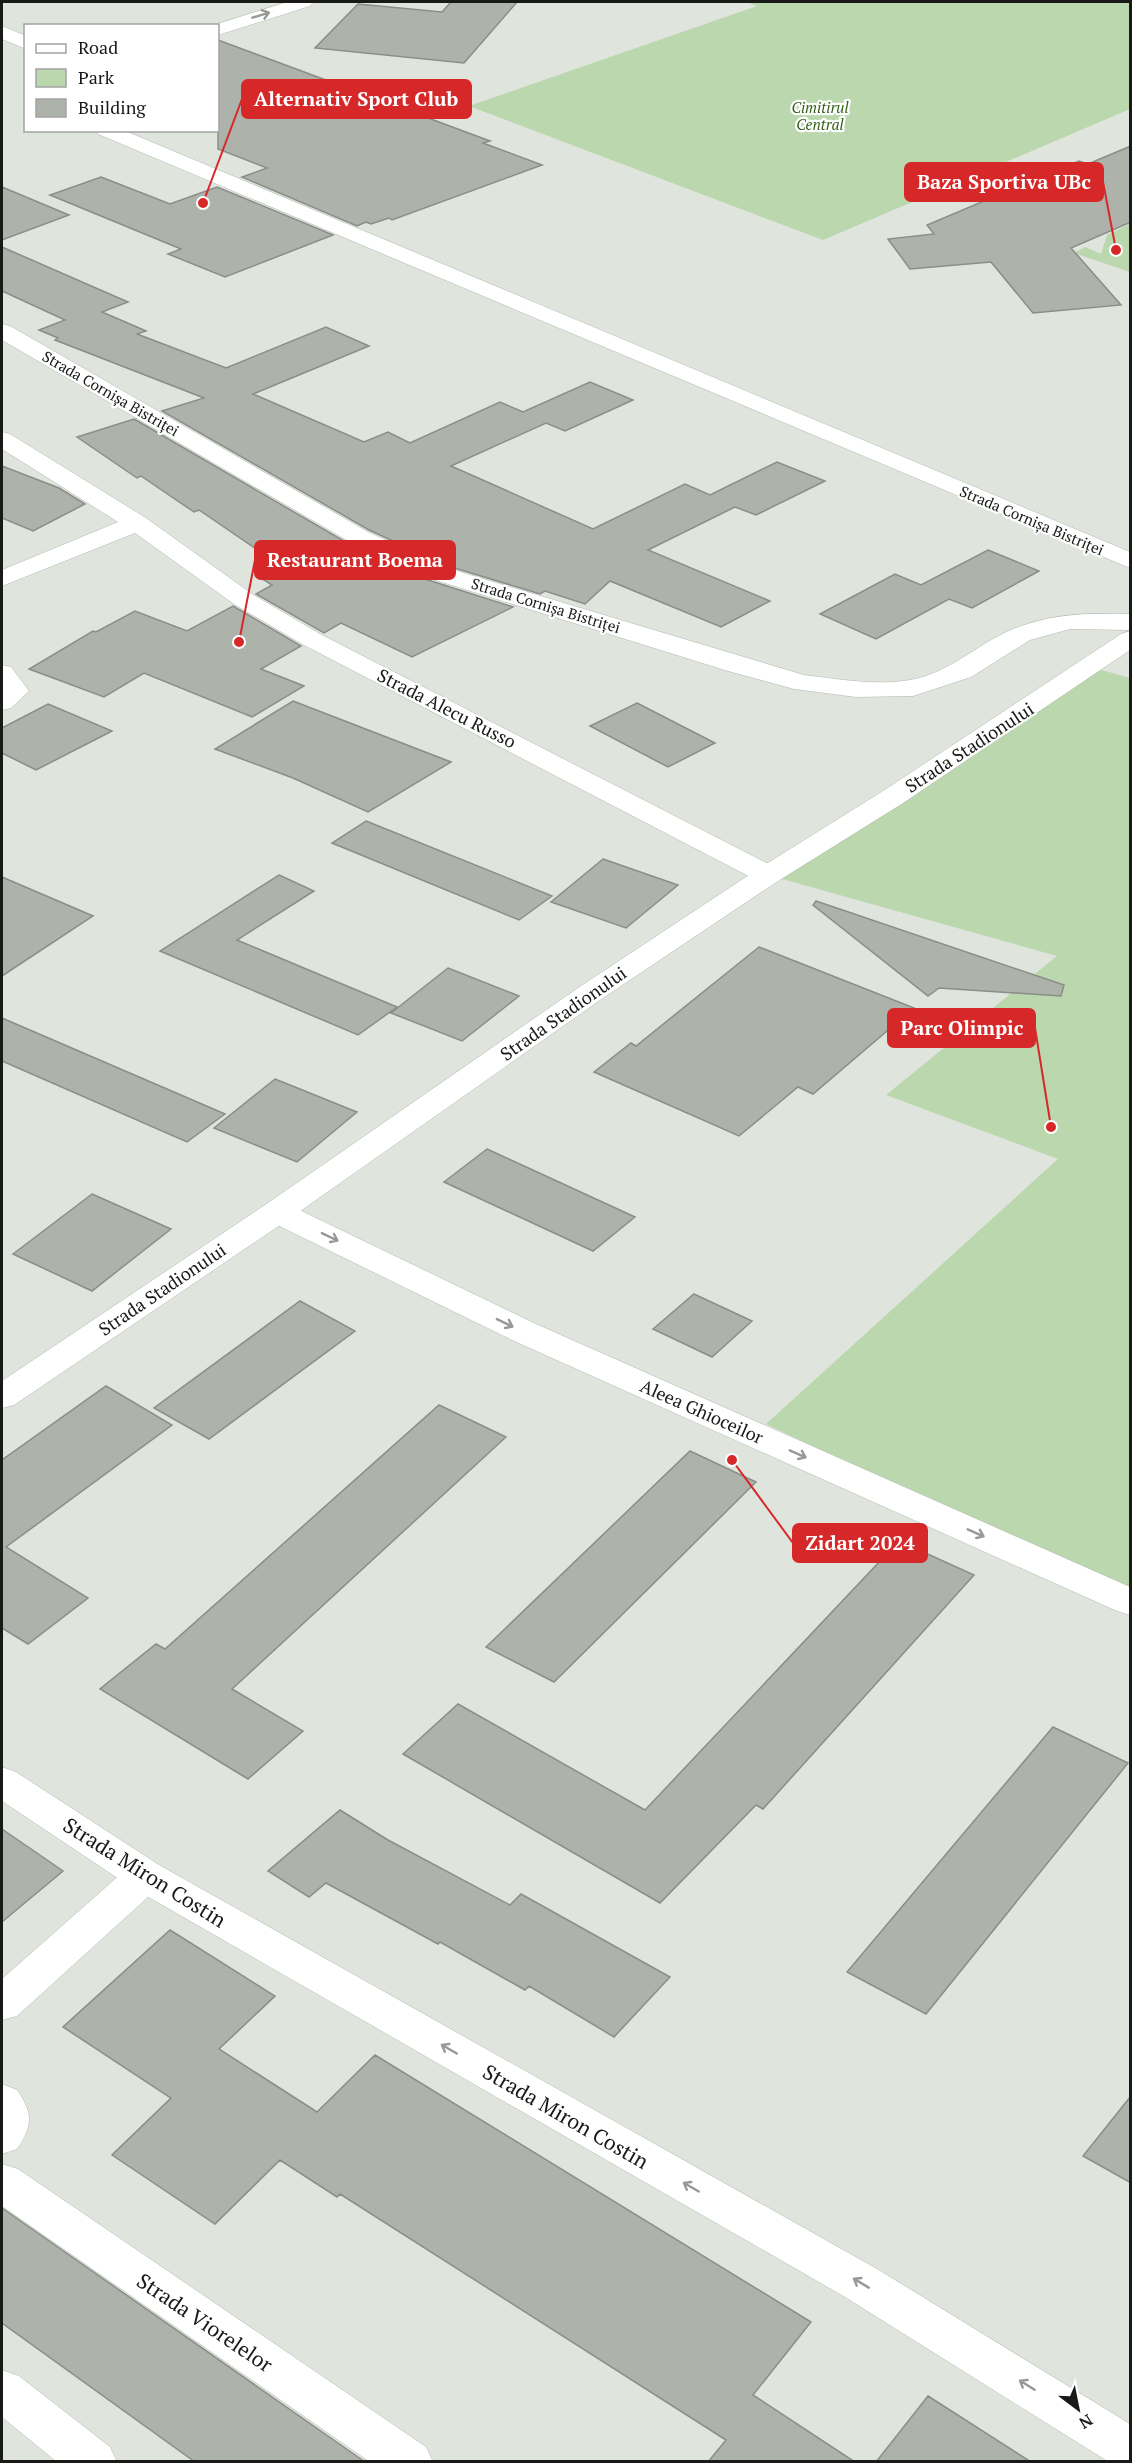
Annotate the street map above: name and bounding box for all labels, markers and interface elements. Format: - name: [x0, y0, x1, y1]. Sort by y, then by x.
- one-way arrow: [251, 9, 270, 20]
- legend: [24, 24, 219, 132]
- text: Road: [78, 35, 118, 59]
- text: Park: [78, 65, 115, 89]
- callout: Alternativ Sport Club: [242, 80, 471, 118]
- text: Alternativ Sport Club: [254, 85, 458, 112]
- text: Building: [78, 95, 146, 119]
- park label: Cimitirul Central: [791, 97, 849, 134]
- callout: Baza Sportiva UBc: [905, 163, 1103, 201]
- text: Baza Sportiva UBc: [917, 168, 1091, 195]
- street label: Strada Cornișa Bistriței: [39, 346, 183, 440]
- street label: Strada Cornișa Bistriței: [957, 481, 1107, 559]
- callout: Restaurant Boema: [255, 541, 455, 579]
- text: Restaurant Boema: [267, 546, 443, 573]
- street label: Strada Cornișa Bistriței: [469, 573, 623, 637]
- street label: Strada Alecu Russo: [374, 663, 520, 753]
- street label: Strada Stadionului: [900, 696, 1038, 798]
- street label: Strada Stadionului: [495, 961, 631, 1065]
- callout: Parc Olimpic: [888, 1009, 1035, 1047]
- text: Parc Olimpic: [901, 1014, 1024, 1041]
- one-way arrow: [320, 1232, 338, 1244]
- street label: Strada Stadionului: [94, 1237, 230, 1341]
- one-way arrow: [496, 1317, 514, 1329]
- street label: Aleea Ghioceilor: [637, 1373, 767, 1449]
- one-way arrow: [788, 1449, 807, 1460]
- callout: Zidart 2024: [793, 1524, 927, 1562]
- text: Zidart 2024: [805, 1529, 916, 1556]
- one-way arrow: [967, 1529, 985, 1540]
- street label: Strada Miron Costin: [58, 1811, 232, 1934]
- one-way arrow: [441, 2043, 458, 2055]
- street label: Strada Miron Costin: [478, 2057, 654, 2175]
- one-way arrow: [683, 2181, 700, 2193]
- street label: Strada Viorelelor: [132, 2266, 278, 2378]
- one-way arrow: [853, 2277, 870, 2289]
- one-way arrow: [1019, 2379, 1036, 2391]
- north arrow: [1048, 2379, 1108, 2439]
- text: N: [1075, 2409, 1097, 2434]

